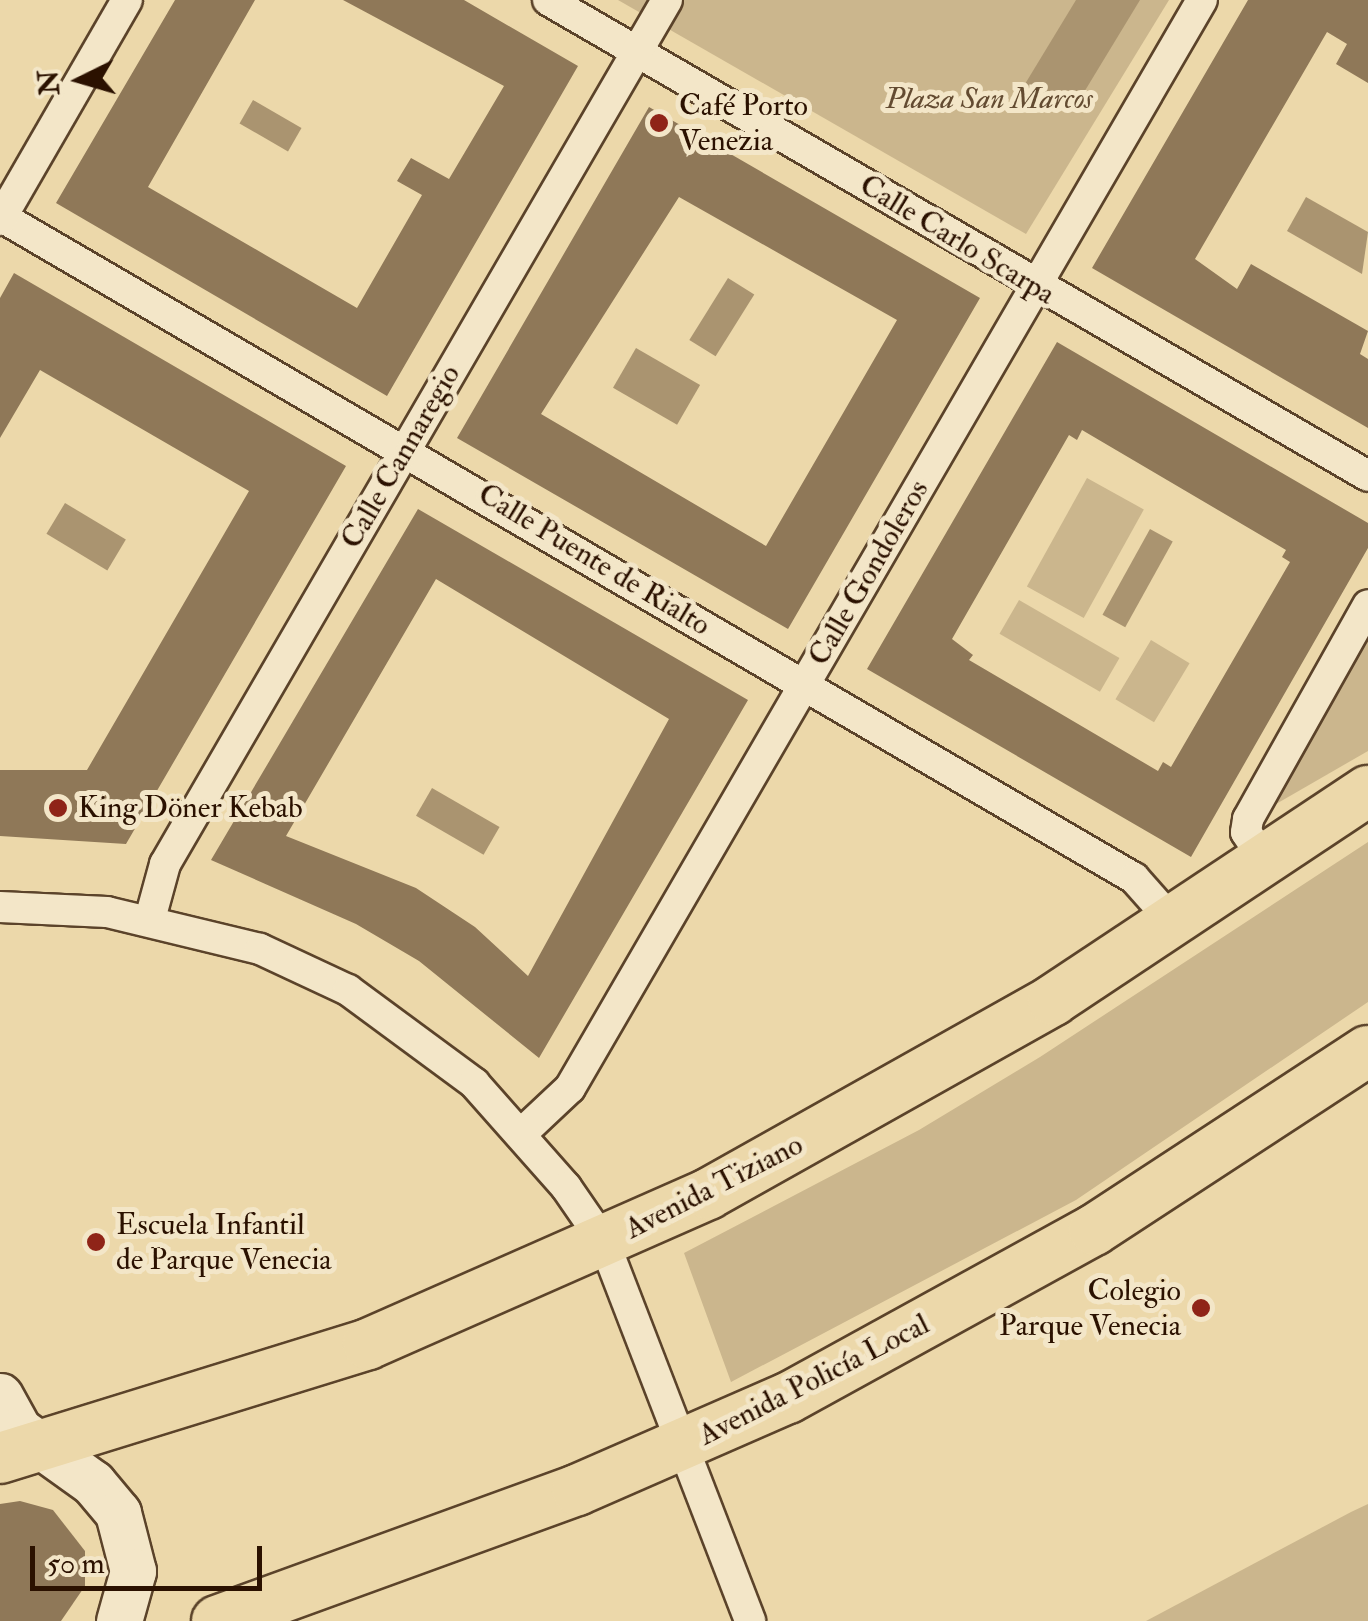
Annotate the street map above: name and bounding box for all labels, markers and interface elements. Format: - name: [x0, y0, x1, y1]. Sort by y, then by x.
- north arrow: [30, 30, 130, 130]
- text: N: [31, 69, 68, 97]
- park label: Plaza San Marcos: [885, 81, 1093, 117]
- place label: Café Porto Venezia: [679, 88, 808, 158]
- marker: Café Porto Venezia: [648, 112, 670, 134]
- street label: Calle Carlo Scarpa: [853, 168, 1061, 312]
- street label: Calle Cannaregio: [334, 359, 468, 555]
- street label: Calle Gondoleros: [801, 474, 937, 672]
- street label: Calle Puente de Rialto: [471, 476, 717, 644]
- place label: King Döner Kebab: [78, 790, 303, 826]
- marker: King Döner Kebab: [47, 797, 69, 819]
- street label: Avenida Tiziano: [619, 1127, 809, 1247]
- place label: Escuela Infantil de Parque Venecia: [116, 1207, 332, 1278]
- marker: Escuela Infantil de Parque Venecia: [85, 1231, 107, 1253]
- place label: Colegio Parque Venecia: [999, 1273, 1181, 1344]
- marker: Colegio Parque Venecia: [1190, 1297, 1212, 1319]
- street label: Avenida Policía Local: [693, 1306, 935, 1454]
- scale bar: [35, 1526, 268, 1588]
- text: 50 m: [47, 1545, 105, 1582]

